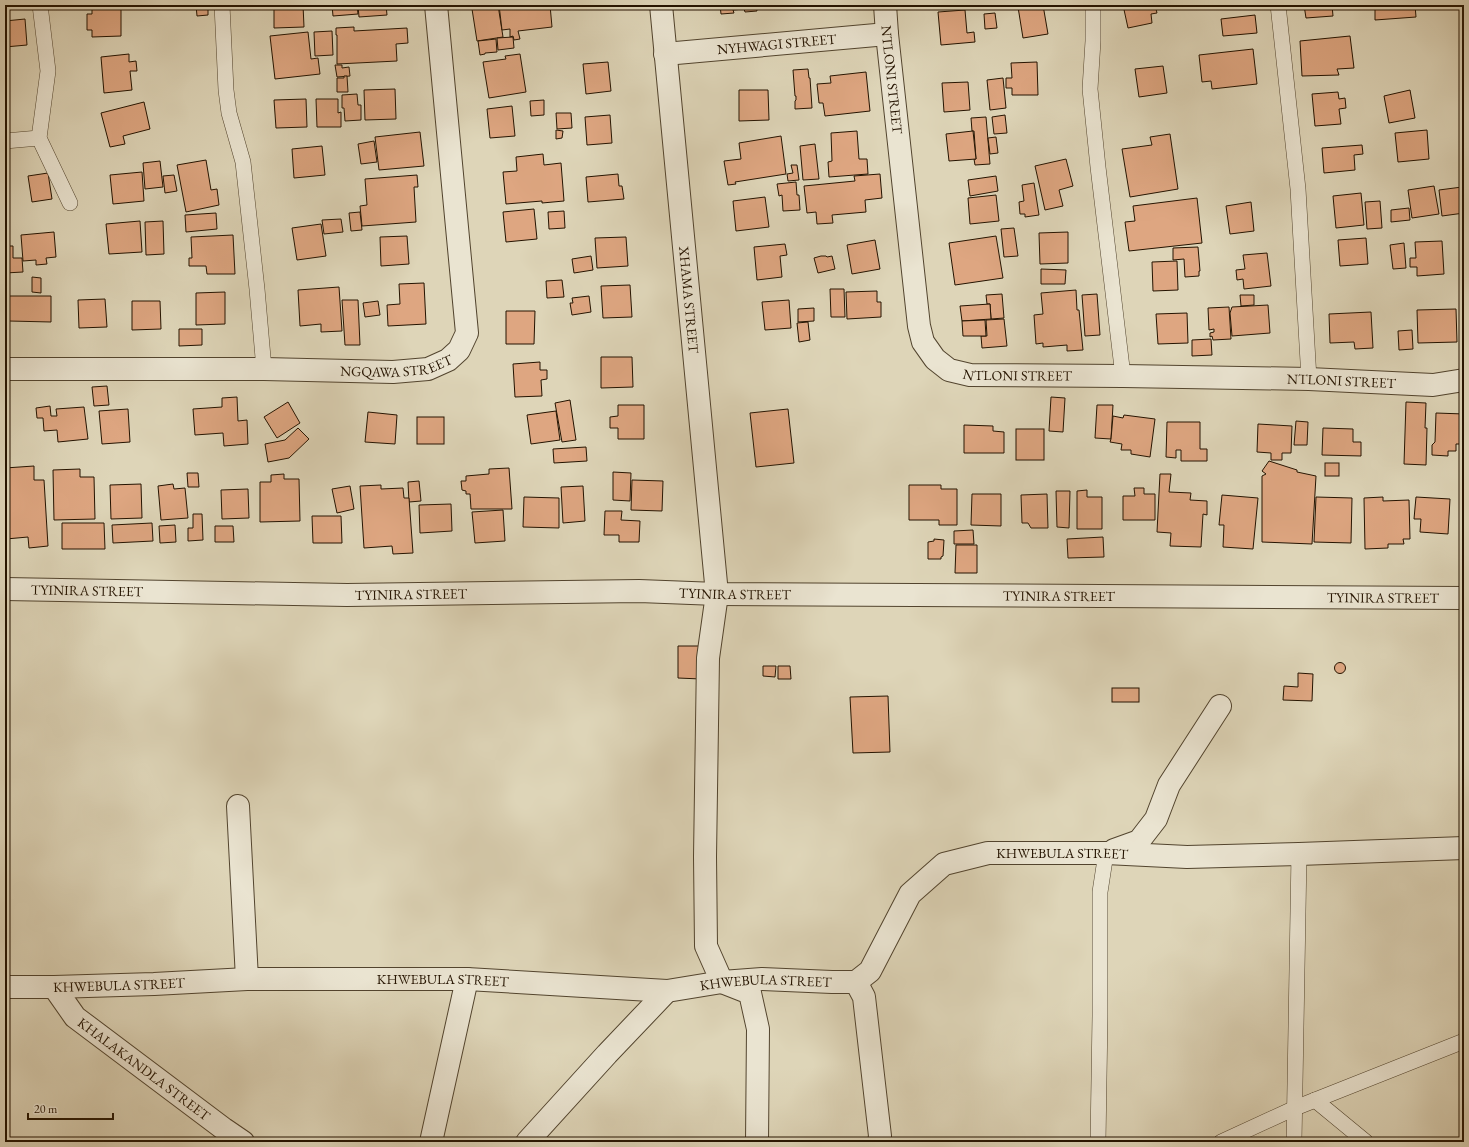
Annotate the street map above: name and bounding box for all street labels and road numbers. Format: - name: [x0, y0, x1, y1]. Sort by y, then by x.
- street label: NTLONI STREET: [877, 25, 907, 135]
- street label: NYHWAGI STREET: [716, 30, 838, 58]
- street label: XHAMA STREET: [675, 244, 703, 354]
- street label: NGQAWA STREET: [340, 350, 456, 381]
- street label: NTLONI STREET: [961, 365, 1073, 385]
- street label: NTLONI STREET: [1287, 370, 1397, 392]
- street label: TYINIRA STREET: [31, 580, 144, 600]
- street label: TYINIRA STREET: [355, 584, 468, 604]
- street label: TYINIRA STREET: [678, 584, 792, 603]
- street label: TYINIRA STREET: [1003, 587, 1116, 605]
- street label: TYINIRA STREET: [1327, 588, 1440, 607]
- street label: KHWEBULA STREET: [996, 844, 1129, 863]
- street label: KHWEBULA STREET: [377, 970, 510, 991]
- street label: KHWEBULA STREET: [699, 970, 833, 994]
- street label: KHWEBULA STREET: [53, 973, 186, 996]
- street label: KHALAKANDLA STREET: [74, 1013, 214, 1125]

